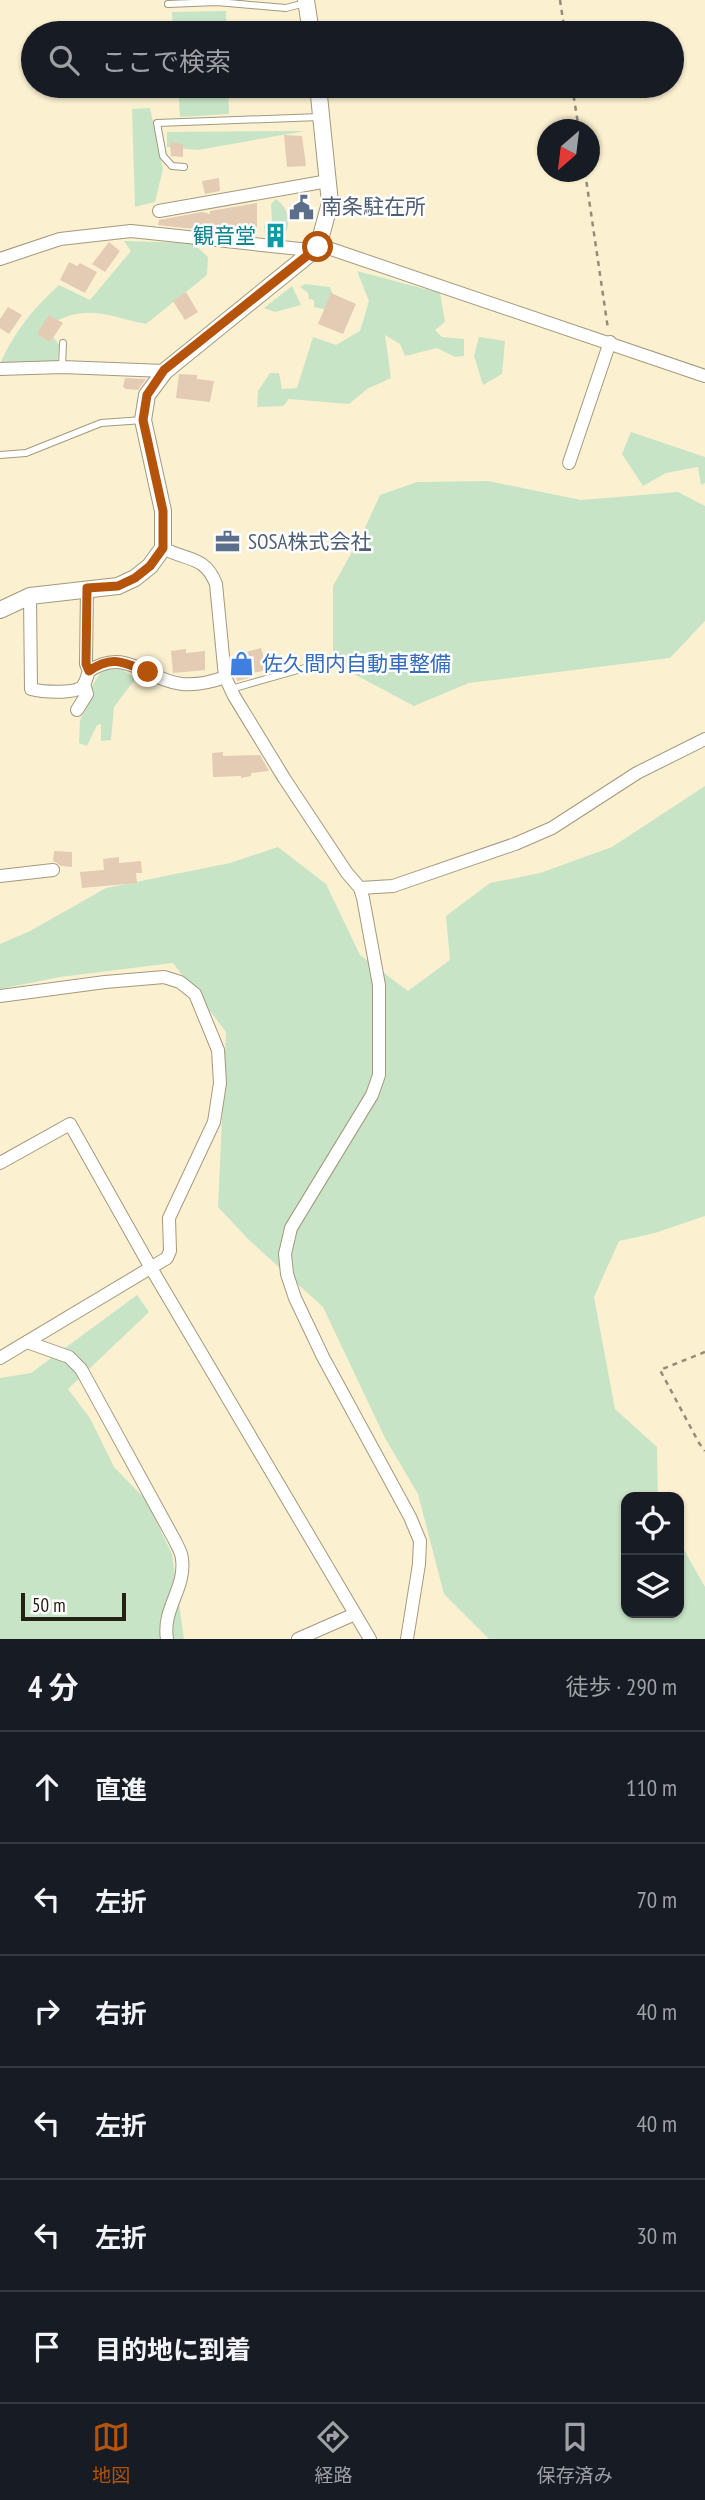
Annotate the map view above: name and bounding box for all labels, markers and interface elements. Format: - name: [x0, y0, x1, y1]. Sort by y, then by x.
- search box: [21, 21, 684, 98]
- icon: search: [45, 41, 83, 79]
- text: ここで検索: [101, 45, 231, 78]
- north arrow: [537, 119, 600, 182]
- public building icon: 南条駐在所: [287, 193, 315, 221]
- place label: 南条駐在所: [321, 193, 426, 220]
- place label: 観音堂: [193, 222, 256, 249]
- building icon: 観音堂: [262, 222, 290, 250]
- route start: [302, 231, 333, 262]
- office icon: SOSA株式会社: [214, 528, 242, 556]
- place label: SOSA株式会社: [248, 528, 371, 555]
- shop icon: 佐久間内自動車整備: [228, 650, 256, 678]
- place label: 佐久間内自動車整備: [262, 650, 451, 677]
- route end: [132, 656, 163, 687]
- map controls: [621, 1492, 684, 1618]
- button: locate: [621, 1492, 684, 1555]
- button: layers: [621, 1555, 684, 1618]
- scale bar: [21, 1590, 126, 1622]
- text: 50 m: [32, 1593, 66, 1617]
- text: 4 分: [28, 1667, 79, 1706]
- text: 徒歩 · 290 m: [565, 1672, 677, 1701]
- icon: ahead: [28, 1768, 66, 1806]
- text: 直進: [95, 1773, 147, 1806]
- text: 110 m: [626, 1773, 677, 1802]
- icon: left: [28, 1880, 66, 1918]
- text: 左折: [95, 1885, 147, 1918]
- text: 70 m: [636, 1885, 677, 1914]
- icon: right: [28, 1992, 66, 2030]
- text: 右折: [95, 1997, 147, 2030]
- text: 40 m: [636, 1997, 677, 2026]
- icon: left: [28, 2104, 66, 2142]
- text: 左折: [95, 2109, 147, 2142]
- text: 40 m: [636, 2109, 677, 2138]
- icon: left: [28, 2216, 66, 2254]
- text: 左折: [95, 2221, 147, 2254]
- text: 30 m: [636, 2221, 677, 2250]
- icon: arrive: [28, 2328, 66, 2366]
- text: 目的地に到着: [95, 2333, 251, 2366]
- tab: 地図: [92, 2418, 130, 2487]
- tab: 経路: [314, 2418, 353, 2487]
- tab: 保存済み: [537, 2418, 613, 2487]

